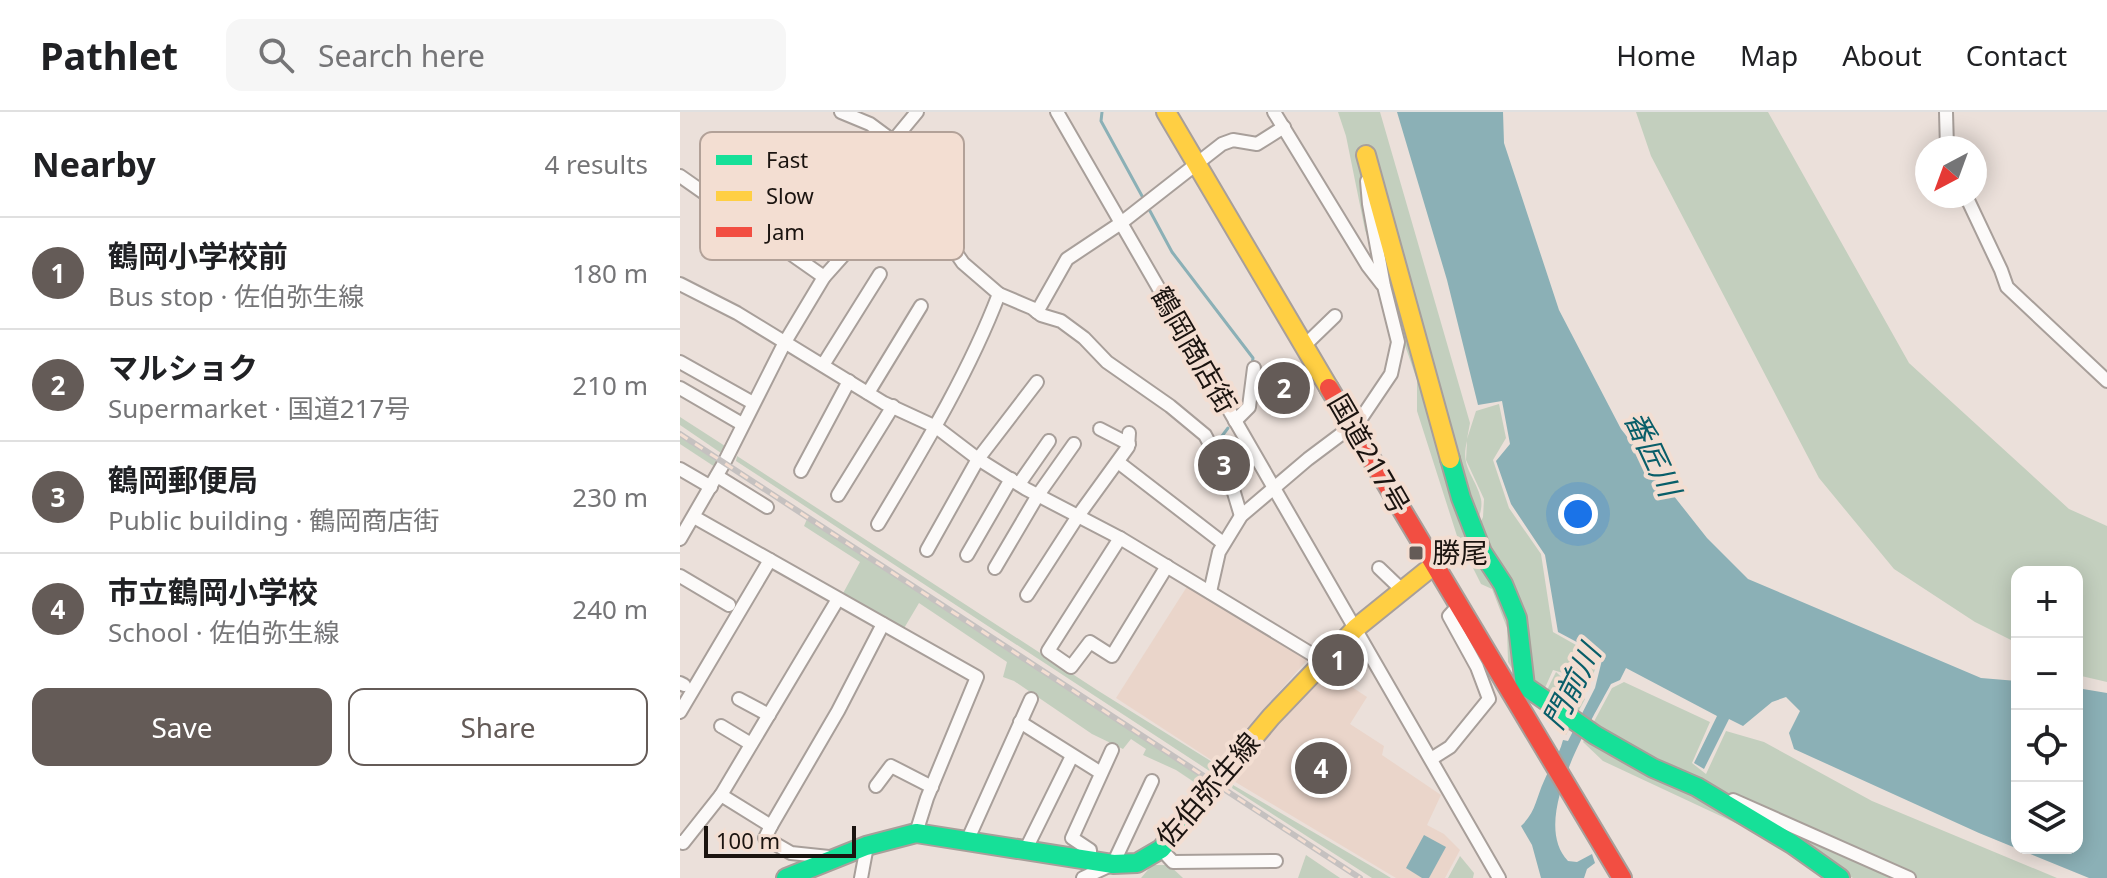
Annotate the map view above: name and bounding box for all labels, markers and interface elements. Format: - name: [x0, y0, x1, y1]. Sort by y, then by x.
- search box: [226, 19, 786, 91]
- text: Pathlet: [40, 29, 178, 81]
- icon: search: [254, 33, 298, 77]
- text: Search here: [318, 35, 485, 76]
- text: Home: [1616, 36, 1696, 74]
- text: Map: [1740, 36, 1798, 74]
- text: About: [1842, 36, 1922, 74]
- text: Contact: [1966, 36, 2067, 74]
- legend: [700, 132, 964, 260]
- north arrow: [1915, 136, 1987, 208]
- text: Nearby: [32, 141, 156, 187]
- text: Fast: [766, 144, 808, 174]
- text: 4 results: [544, 146, 648, 182]
- text: Slow: [766, 180, 815, 210]
- text: Jam: [764, 216, 805, 246]
- text: 鶴岡小学校前: [108, 235, 288, 276]
- text: 1: [51, 255, 65, 291]
- text: 180 m: [572, 255, 648, 291]
- text: Bus stop · 佐伯弥生線: [108, 278, 364, 314]
- street label: 鶴岡商店街: [1143, 279, 1246, 420]
- text: マルショク: [108, 347, 258, 388]
- pin: 2: [1258, 358, 1310, 418]
- text: 2: [51, 367, 65, 403]
- text: 210 m: [572, 367, 648, 403]
- street label: 国道217号: [1320, 387, 1419, 520]
- text: Supermarket · 国道217号: [108, 390, 410, 426]
- water label: 番匠川: [1616, 404, 1692, 506]
- pin: 3: [1198, 435, 1250, 495]
- text: 鶴岡郵便局: [108, 459, 258, 500]
- text: 3: [51, 479, 65, 515]
- text: 230 m: [572, 479, 648, 515]
- your location: [1558, 494, 1598, 534]
- text: Public building · 鶴岡商店街: [108, 502, 439, 538]
- place label: 勝尾: [1432, 533, 1488, 571]
- marker: 勝尾: [1407, 544, 1425, 562]
- map controls: [2011, 566, 2083, 854]
- button: +: [2011, 566, 2083, 638]
- text: 市立鶴岡小学校: [108, 571, 318, 612]
- text: 4: [51, 591, 65, 627]
- text: 240 m: [572, 591, 648, 627]
- text: School · 佐伯弥生線: [108, 614, 339, 650]
- pin: 1: [1312, 630, 1364, 690]
- water label: 門前川: [1532, 634, 1611, 736]
- button: −: [2011, 638, 2083, 710]
- button: Save: [32, 688, 332, 766]
- button: Share: [348, 688, 648, 766]
- button: locate: [2011, 710, 2083, 782]
- street label: 佐伯弥生線: [1147, 724, 1268, 855]
- pin: 4: [1295, 738, 1347, 798]
- button: layers: [2011, 782, 2083, 854]
- scale bar: [704, 822, 856, 858]
- text: 100 m: [716, 825, 780, 855]

